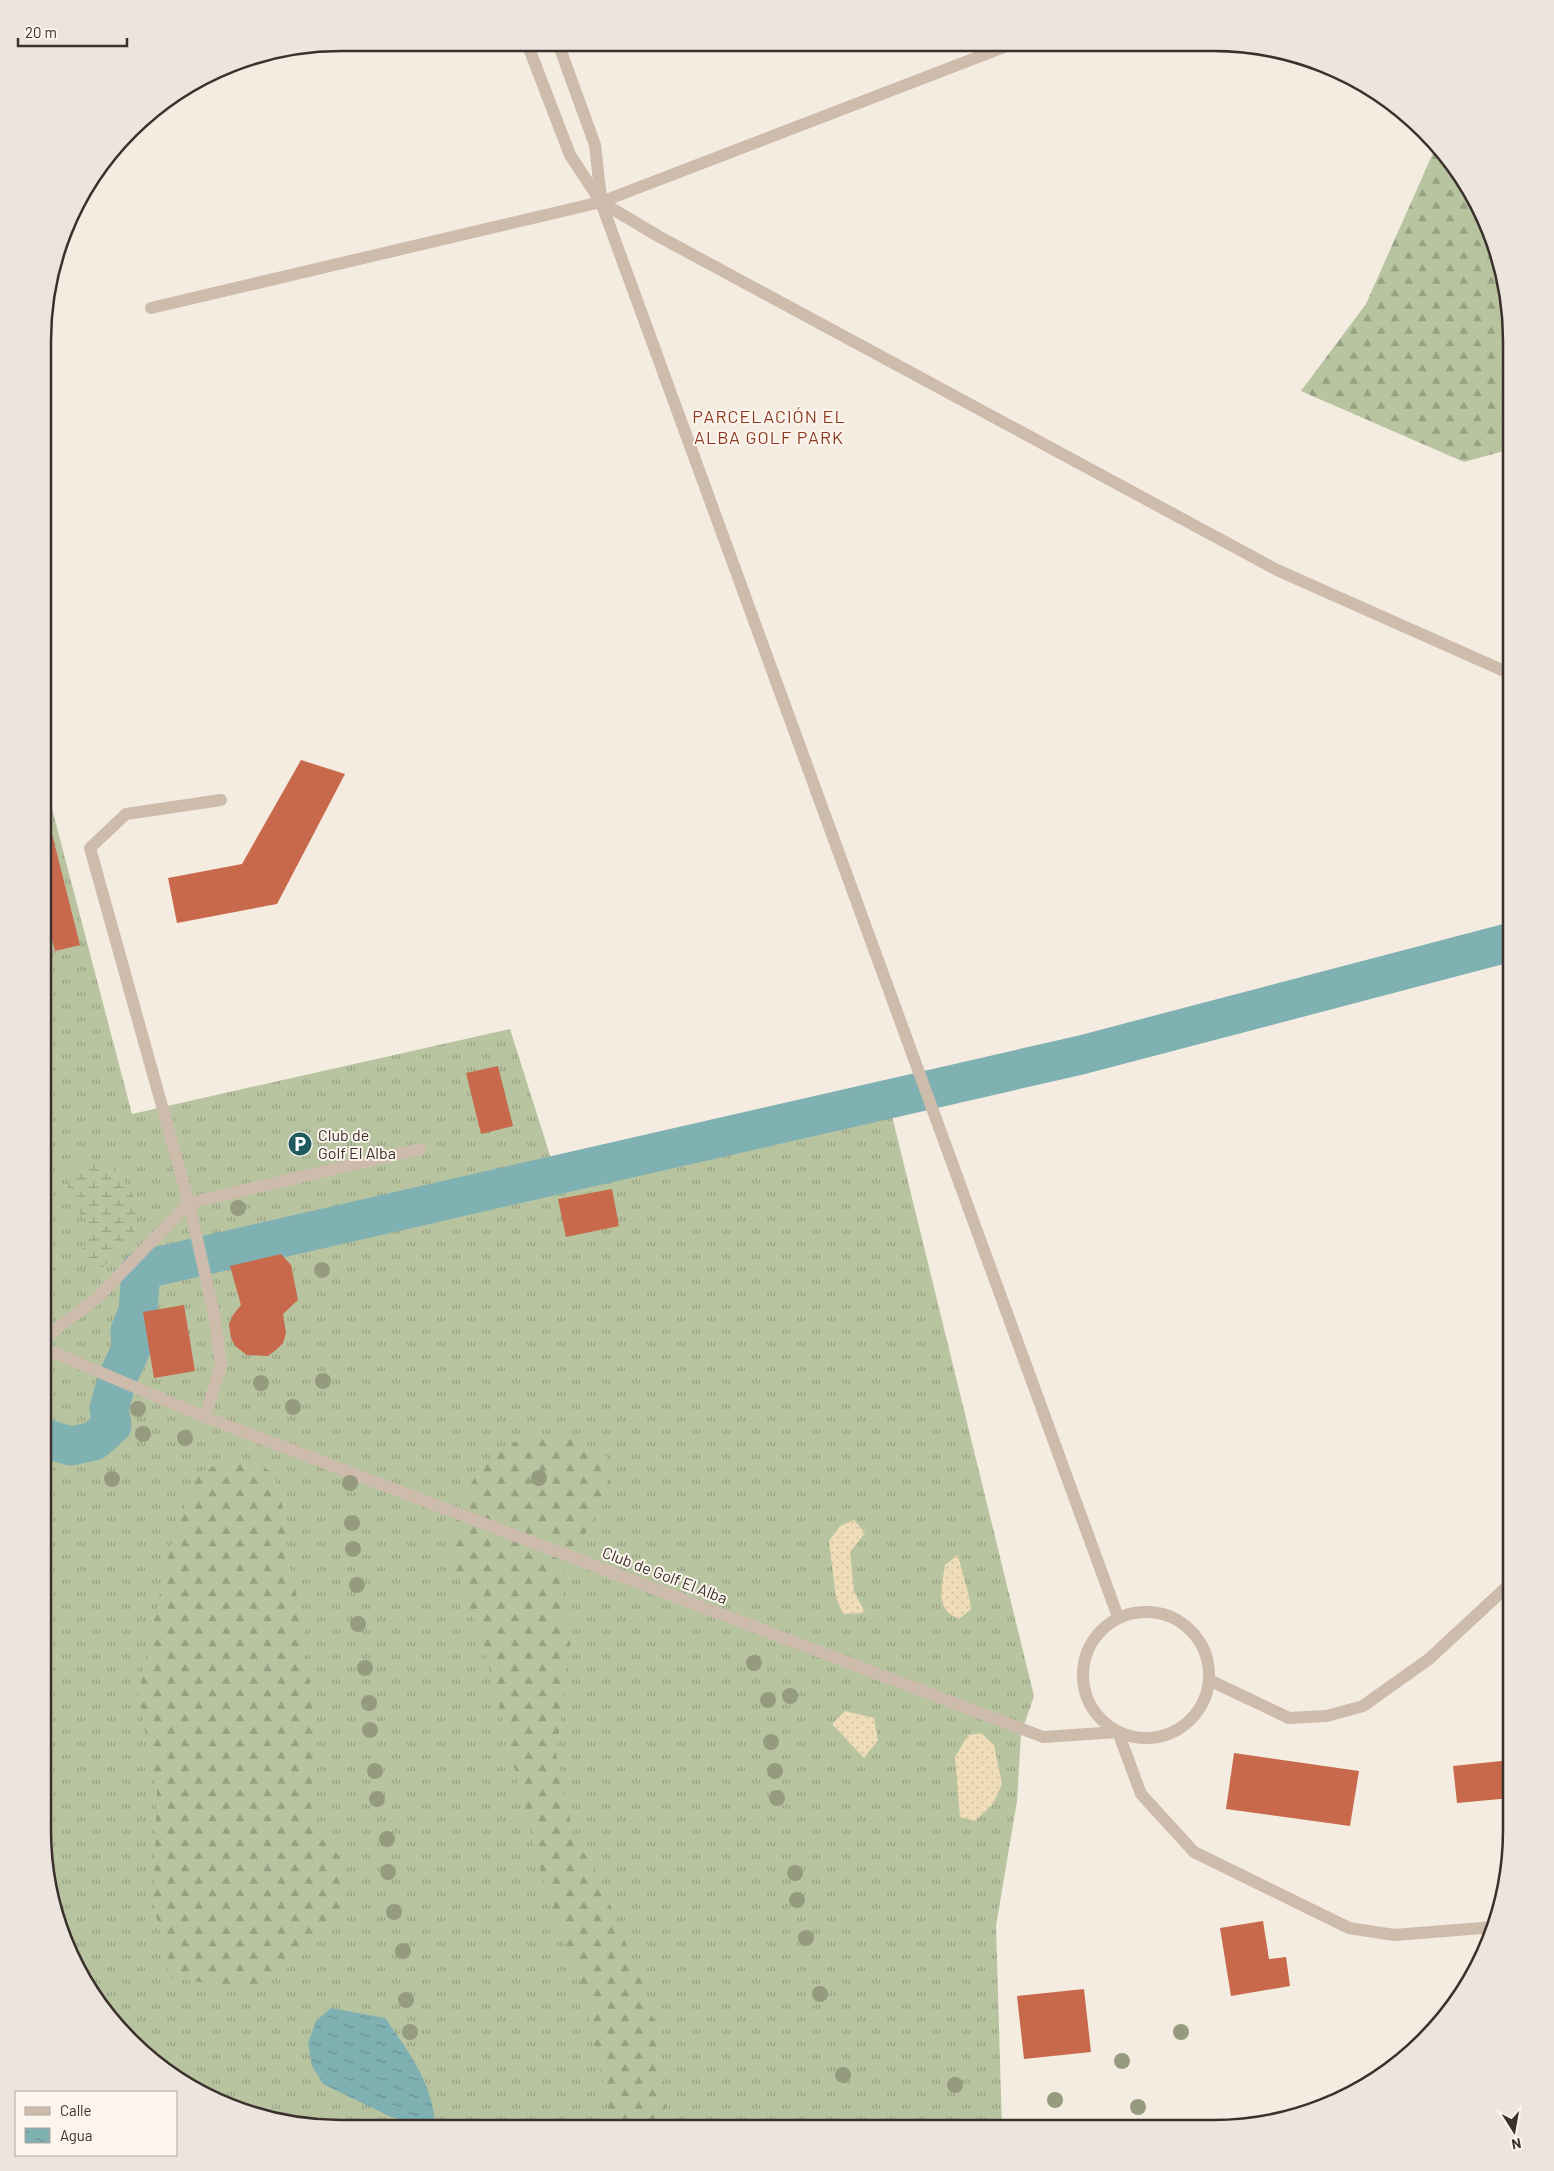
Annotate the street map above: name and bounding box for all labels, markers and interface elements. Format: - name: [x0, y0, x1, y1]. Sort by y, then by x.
- scale bar: [18, 15, 126, 47]
- text: 20 m: [25, 23, 57, 41]
- district label: PARCELACIÓN EL ALBA GOLF PARK: [692, 405, 846, 448]
- place label: Club de Golf El Alba: [318, 1125, 396, 1162]
- parking icon: Club de Golf El Alba: [287, 1131, 313, 1157]
- street label: Club de Golf El Alba: [600, 1542, 730, 1607]
- legend: [15, 2091, 178, 2156]
- text: Calle: [60, 2101, 92, 2119]
- north arrow: [1489, 2106, 1539, 2156]
- text: Agua: [60, 2126, 93, 2144]
- text: N: [1510, 2135, 1523, 2153]

